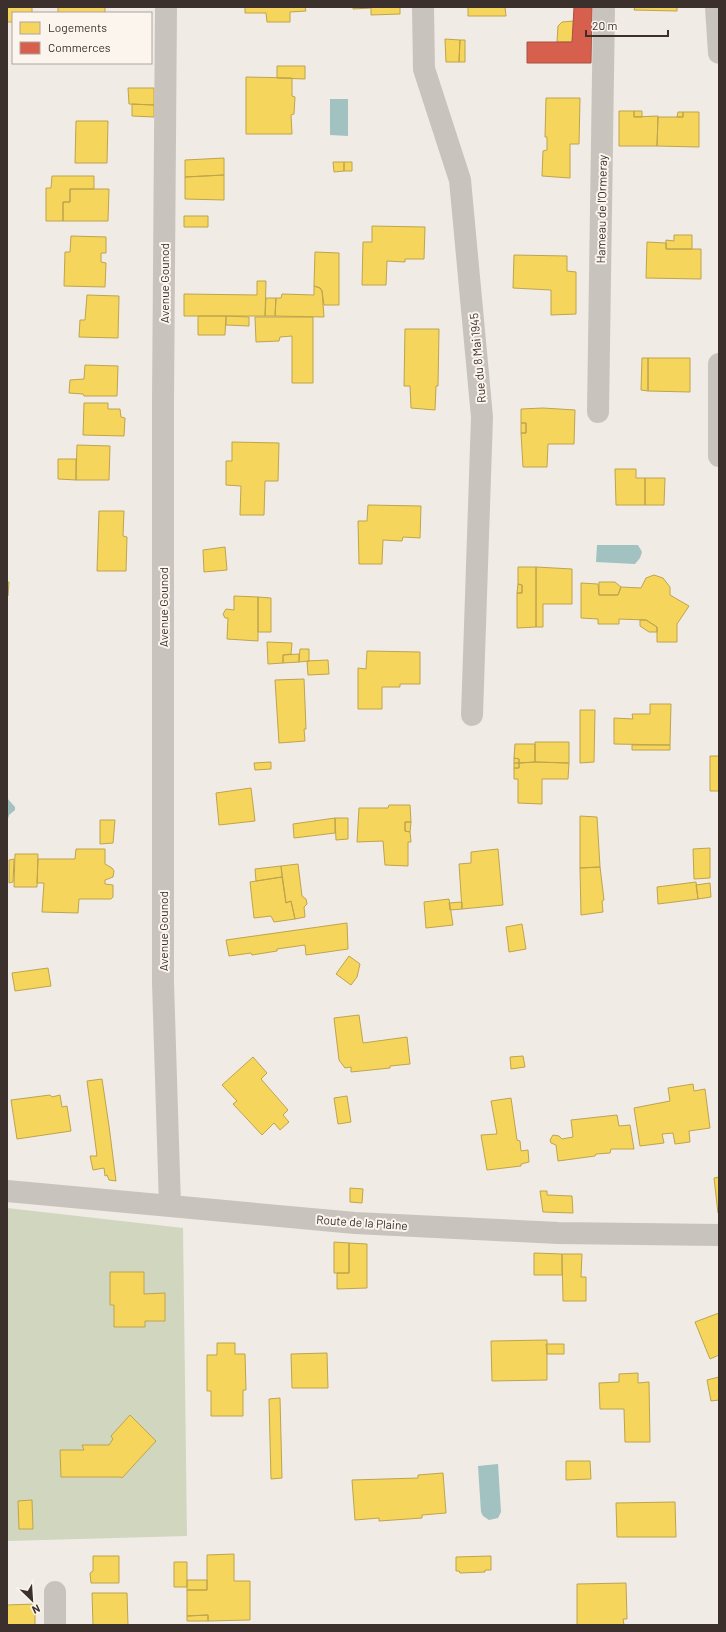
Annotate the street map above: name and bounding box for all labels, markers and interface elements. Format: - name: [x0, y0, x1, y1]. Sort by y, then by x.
- legend: [12, 12, 152, 64]
- scale bar: [586, 12, 668, 38]
- text: 20 m: [592, 18, 618, 32]
- text: Logements: [48, 20, 107, 34]
- text: Commerces: [48, 40, 111, 54]
- street label: Hameau de l'Ormeray: [593, 154, 609, 264]
- street label: Avenue Gounod: [157, 243, 171, 323]
- street label: Rue du 8 Mai 1945: [466, 313, 488, 403]
- street label: Avenue Gounod: [156, 567, 170, 647]
- street label: Avenue Gounod: [156, 891, 170, 971]
- street label: Route de la Plaine: [316, 1212, 408, 1232]
- north arrow: [12, 1580, 52, 1620]
- text: N: [30, 1602, 43, 1617]

